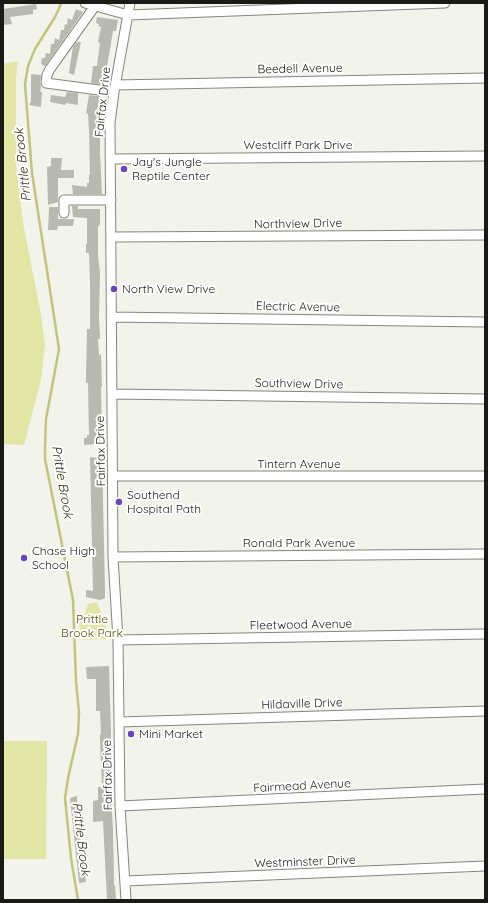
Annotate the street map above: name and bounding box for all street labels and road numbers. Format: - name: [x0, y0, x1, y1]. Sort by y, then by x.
- street label: Beedell Avenue: [257, 61, 343, 77]
- street label: Fairfax Drive: [92, 66, 114, 138]
- street label: Westcliff Park Drive: [244, 138, 352, 152]
- street label: Northview Drive: [254, 216, 342, 232]
- street label: Electric Avenue: [256, 299, 340, 315]
- street label: Southview Drive: [255, 376, 343, 392]
- street label: Fairfax Drive: [93, 416, 109, 486]
- street label: Tintern Avenue: [257, 457, 341, 471]
- street label: Ronald Park Avenue: [243, 536, 355, 550]
- street label: Fleetwood Avenue: [250, 617, 352, 633]
- street label: Hildaville Drive: [261, 695, 343, 713]
- street label: Fairfax Drive: [100, 740, 116, 810]
- street label: Fairmead Avenue: [253, 776, 351, 796]
- street label: Westminster Drive: [254, 853, 356, 871]

